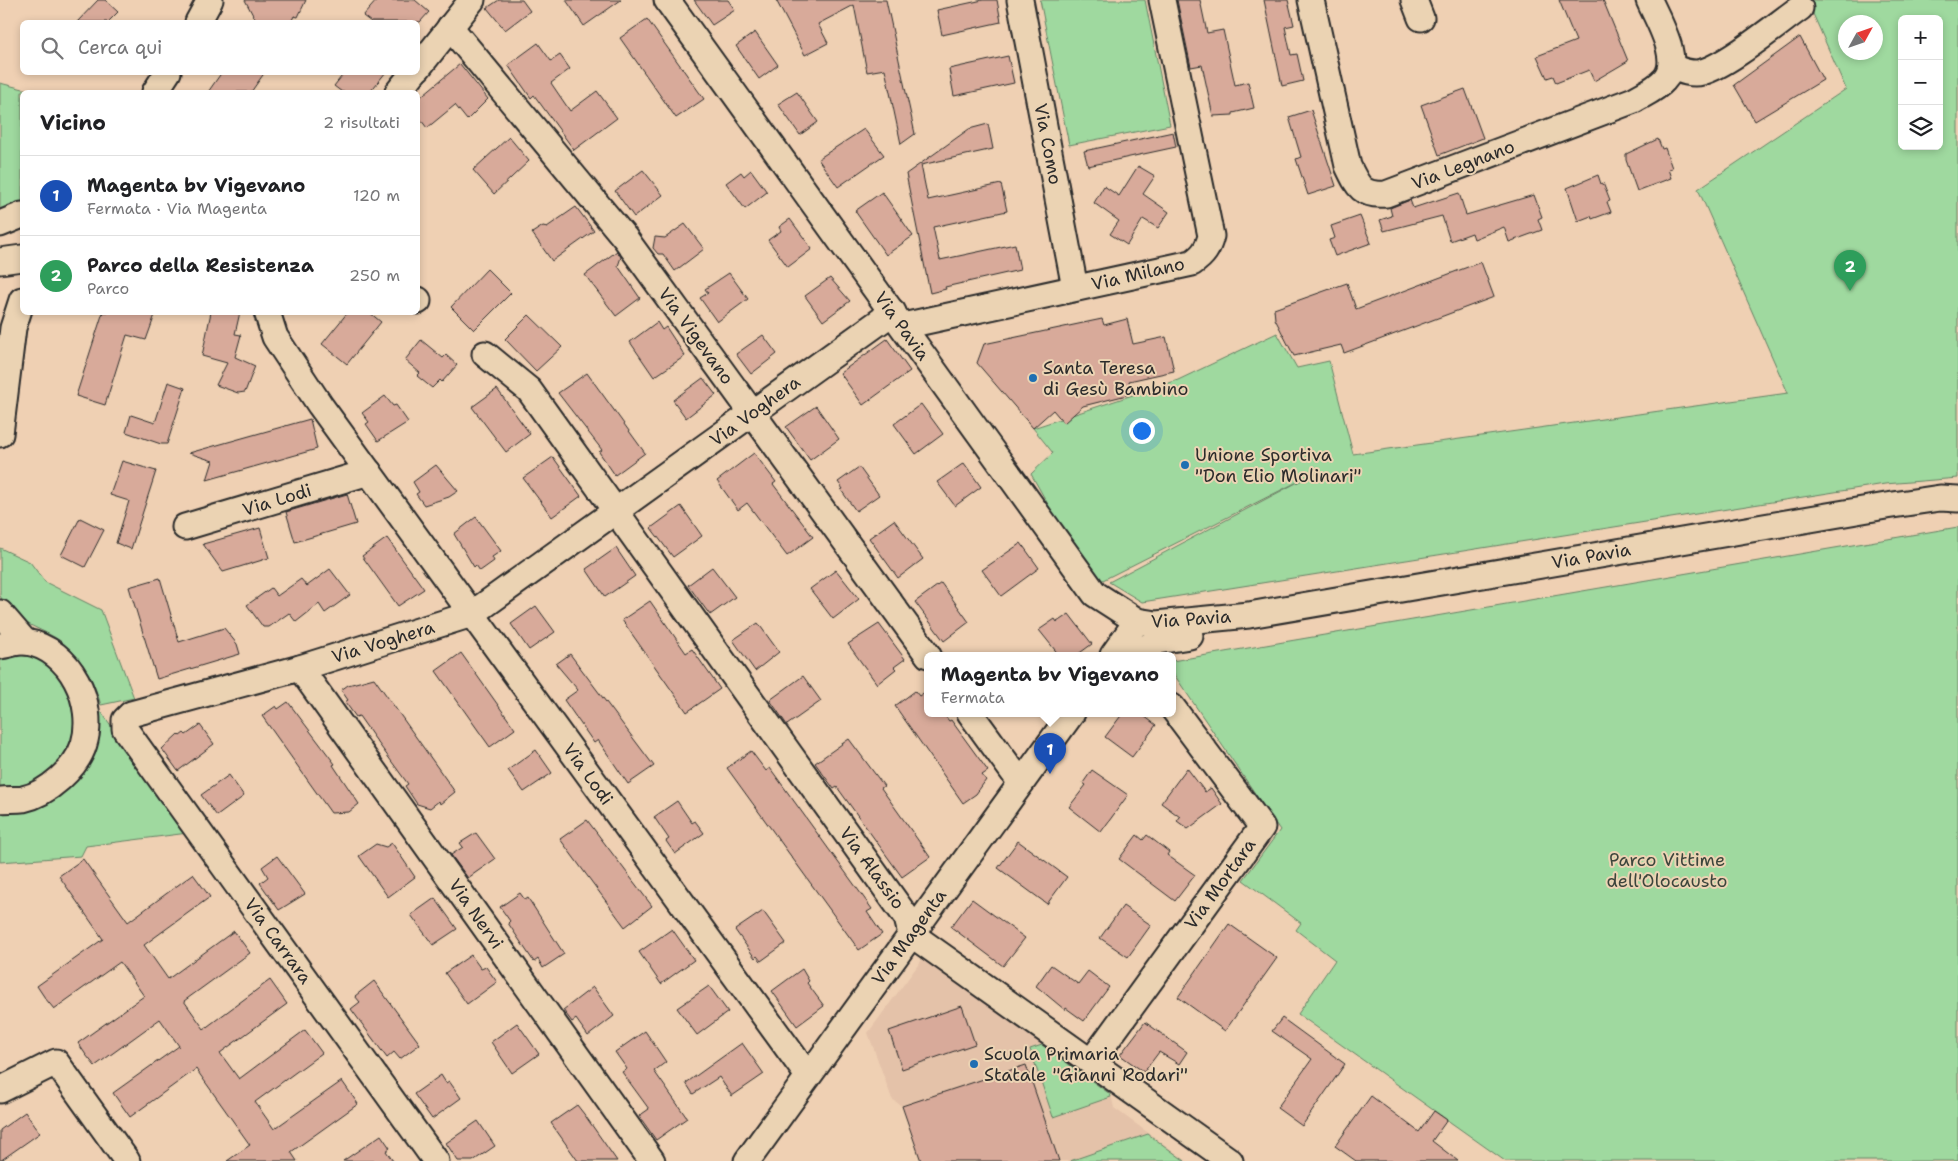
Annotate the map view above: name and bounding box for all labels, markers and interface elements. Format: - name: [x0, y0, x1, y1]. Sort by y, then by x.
- north arrow: [1838, 15, 1883, 60]
- map controls: [1898, 15, 1943, 150]
- button: +: [1898, 15, 1943, 60]
- search box: [20, 20, 420, 75]
- icon: search: [38, 34, 66, 62]
- text: Cerca qui: [78, 35, 162, 60]
- button: −: [1898, 60, 1943, 105]
- street label: Via Como: [1028, 101, 1068, 187]
- button: layers: [1898, 105, 1943, 150]
- text: Vicino: [40, 109, 106, 137]
- text: 2 risultati: [323, 112, 400, 133]
- street label: Via Legnano: [1408, 134, 1518, 196]
- text: Magenta bv Vigevano: [87, 173, 305, 198]
- text: 1: [52, 185, 60, 206]
- text: 120 m: [353, 185, 400, 206]
- text: Fermata · Via Magenta: [87, 198, 267, 219]
- pin: 2: [1834, 250, 1866, 291]
- street label: Via Milano: [1089, 252, 1187, 296]
- text: Parco della Resistenza: [87, 253, 314, 278]
- text: 2: [50, 265, 62, 286]
- text: 250 m: [349, 265, 400, 286]
- text: Parco: [87, 278, 129, 299]
- street label: Via Vigevano: [653, 283, 739, 389]
- street label: Via Pavia: [869, 287, 935, 365]
- place label: Santa Teresa di Gesù Bambino: [1043, 356, 1188, 401]
- street label: Via Voghera: [705, 370, 805, 452]
- marker: Santa Teresa di Gesù Bambino: [1027, 372, 1039, 384]
- your location: [1129, 418, 1155, 444]
- place label: Unione Sportiva "Don Elio Molinari": [1195, 443, 1361, 488]
- marker: Unione Sportiva "Don Elio Molinari": [1179, 459, 1191, 471]
- street label: Via Lodi: [239, 478, 315, 522]
- street label: Via Pavia: [1550, 537, 1632, 575]
- street label: Via Pavia: [1150, 604, 1232, 634]
- street label: Via Voghera: [329, 615, 437, 669]
- popup: [924, 652, 1176, 717]
- text: Magenta bv Vigevano: [941, 662, 1159, 687]
- text: Fermata: [941, 687, 1005, 708]
- pin: 1: [1034, 733, 1066, 774]
- street label: Via Lodi: [557, 738, 619, 810]
- street label: Via Alassio: [834, 822, 910, 914]
- street label: Via Mortara: [1179, 834, 1261, 934]
- park label: Parco Vittime dell'Olocausto: [1607, 848, 1727, 893]
- street label: Via Nervi: [443, 874, 509, 954]
- street label: Via Magenta: [866, 884, 952, 990]
- street label: Via Carrara: [239, 893, 317, 989]
- place label: Scuola Primaria Statale "Gianni Rodari": [984, 1042, 1188, 1087]
- marker: Scuola Primaria Statale "Gianni Rodari": [968, 1058, 980, 1070]

